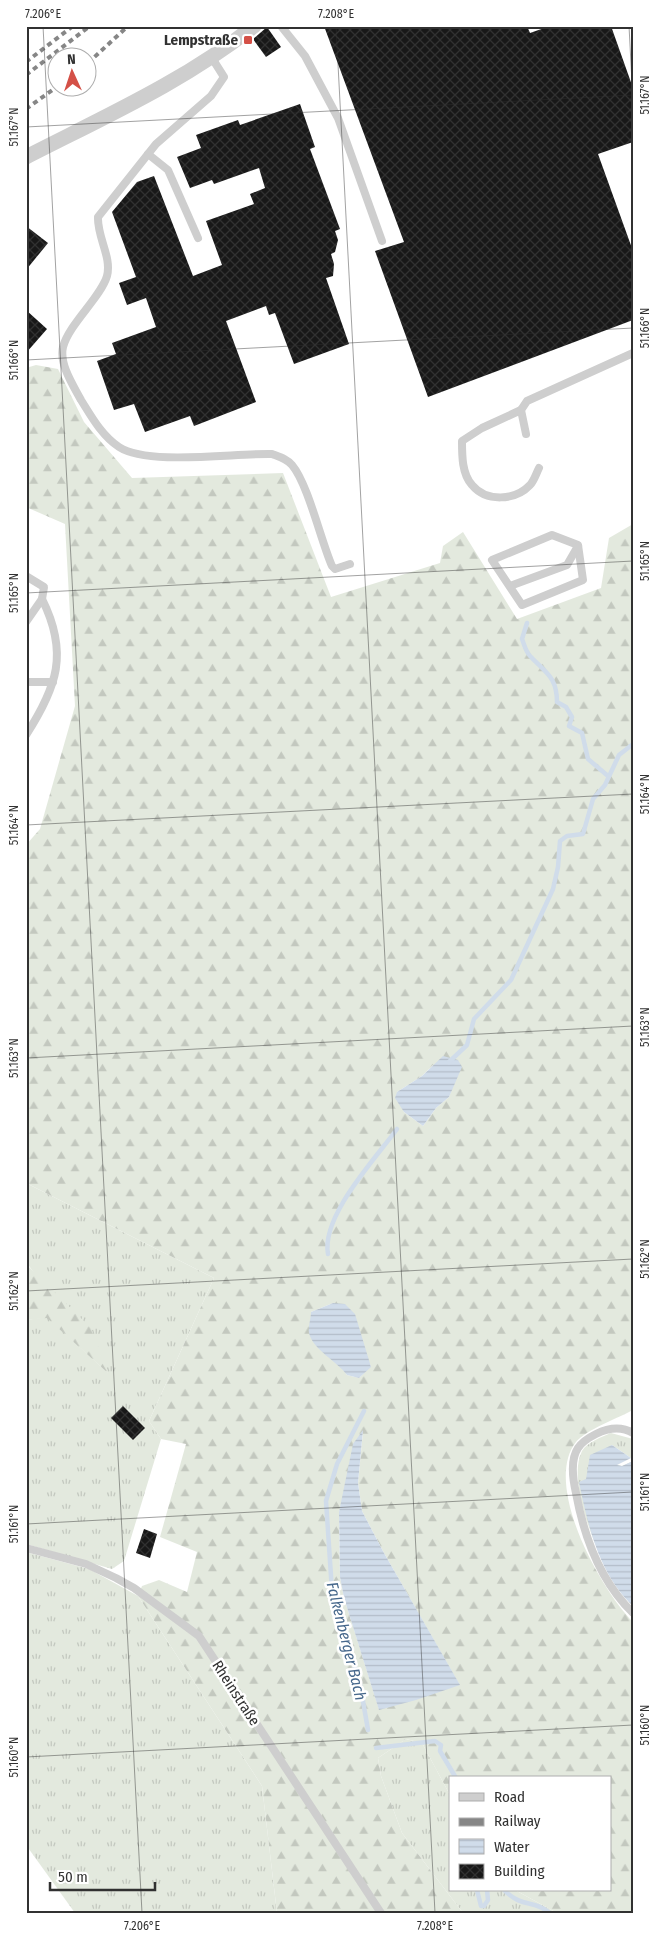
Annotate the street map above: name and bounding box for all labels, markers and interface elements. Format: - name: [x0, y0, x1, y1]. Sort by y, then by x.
- text: 7.206°E: [25, 7, 61, 21]
- text: 7.208°E: [318, 7, 354, 21]
- place label: Lempstraße: [164, 31, 238, 49]
- marker: Lempstraße: [242, 34, 254, 46]
- north arrow: [48, 48, 98, 98]
- text: N: [67, 51, 76, 68]
- text: 51.167°N: [638, 75, 652, 115]
- text: 51.167°N: [7, 107, 21, 147]
- text: 51.166°N: [638, 308, 652, 348]
- text: 51.166°N: [7, 340, 21, 380]
- text: 51.165°N: [638, 541, 652, 581]
- text: 51.165°N: [7, 573, 21, 613]
- text: 51.164°N: [638, 774, 652, 814]
- text: 51.164°N: [7, 805, 21, 845]
- text: 51.163°N: [638, 1007, 652, 1047]
- text: 51.163°N: [7, 1038, 21, 1078]
- text: 51.162°N: [638, 1239, 652, 1279]
- text: 51.162°N: [7, 1271, 21, 1311]
- text: 51.161°N: [638, 1473, 652, 1511]
- text: 51.161°N: [7, 1505, 21, 1543]
- water label: Falkenberger Bach: [323, 1580, 370, 1702]
- street label: Rheinstraße: [208, 1657, 264, 1729]
- text: 51.160°N: [638, 1705, 652, 1745]
- text: 51.160°N: [7, 1737, 21, 1777]
- legend: [449, 1776, 612, 1892]
- text: Road: [494, 1788, 525, 1806]
- text: Railway: [494, 1812, 541, 1830]
- text: Water: [494, 1838, 530, 1856]
- scale bar: [50, 1859, 155, 1891]
- text: Building: [494, 1862, 545, 1880]
- text: 50 m: [58, 1868, 88, 1886]
- text: 7.206°E: [124, 1919, 160, 1933]
- text: 7.208°E: [417, 1919, 453, 1933]

